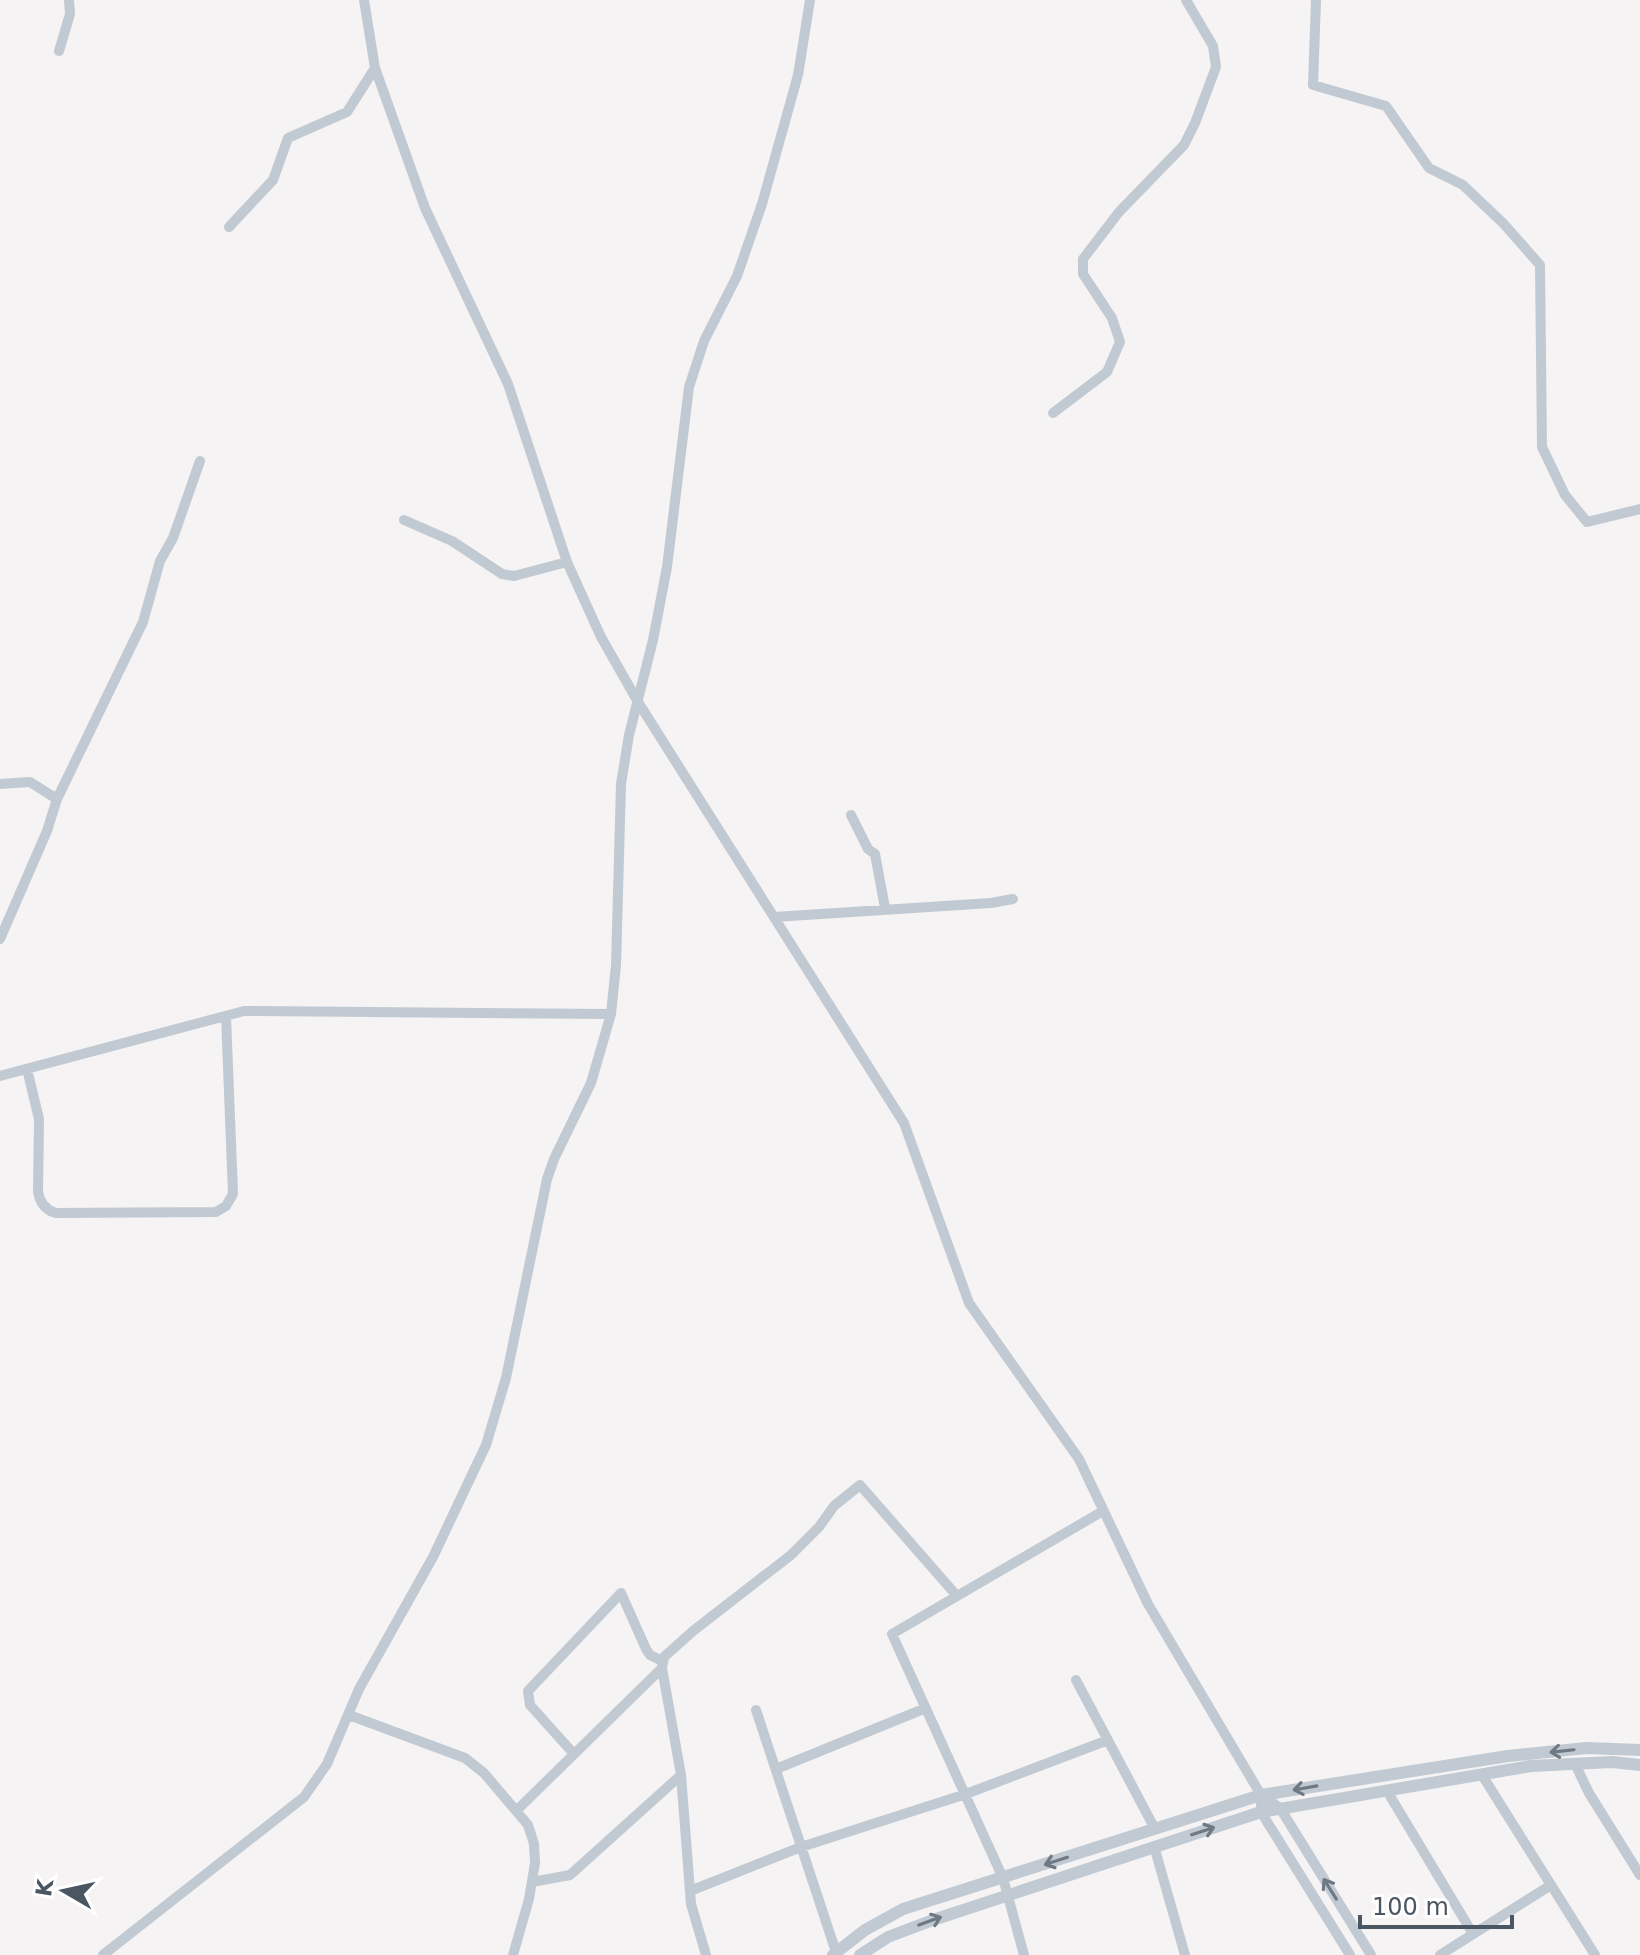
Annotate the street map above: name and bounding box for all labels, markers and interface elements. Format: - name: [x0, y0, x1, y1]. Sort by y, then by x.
- one-way arrow: [1549, 1743, 1576, 1758]
- one-way arrow: [1293, 1781, 1318, 1796]
- one-way arrow: [1191, 1822, 1216, 1837]
- north arrow: [24, 1851, 104, 1931]
- one-way arrow: [1043, 1854, 1068, 1869]
- text: K: [31, 1877, 59, 1898]
- one-way arrow: [1322, 1878, 1338, 1901]
- scale bar: [1360, 1879, 1512, 1929]
- text: 100 m: [1372, 1893, 1449, 1921]
- one-way arrow: [917, 1913, 942, 1927]

